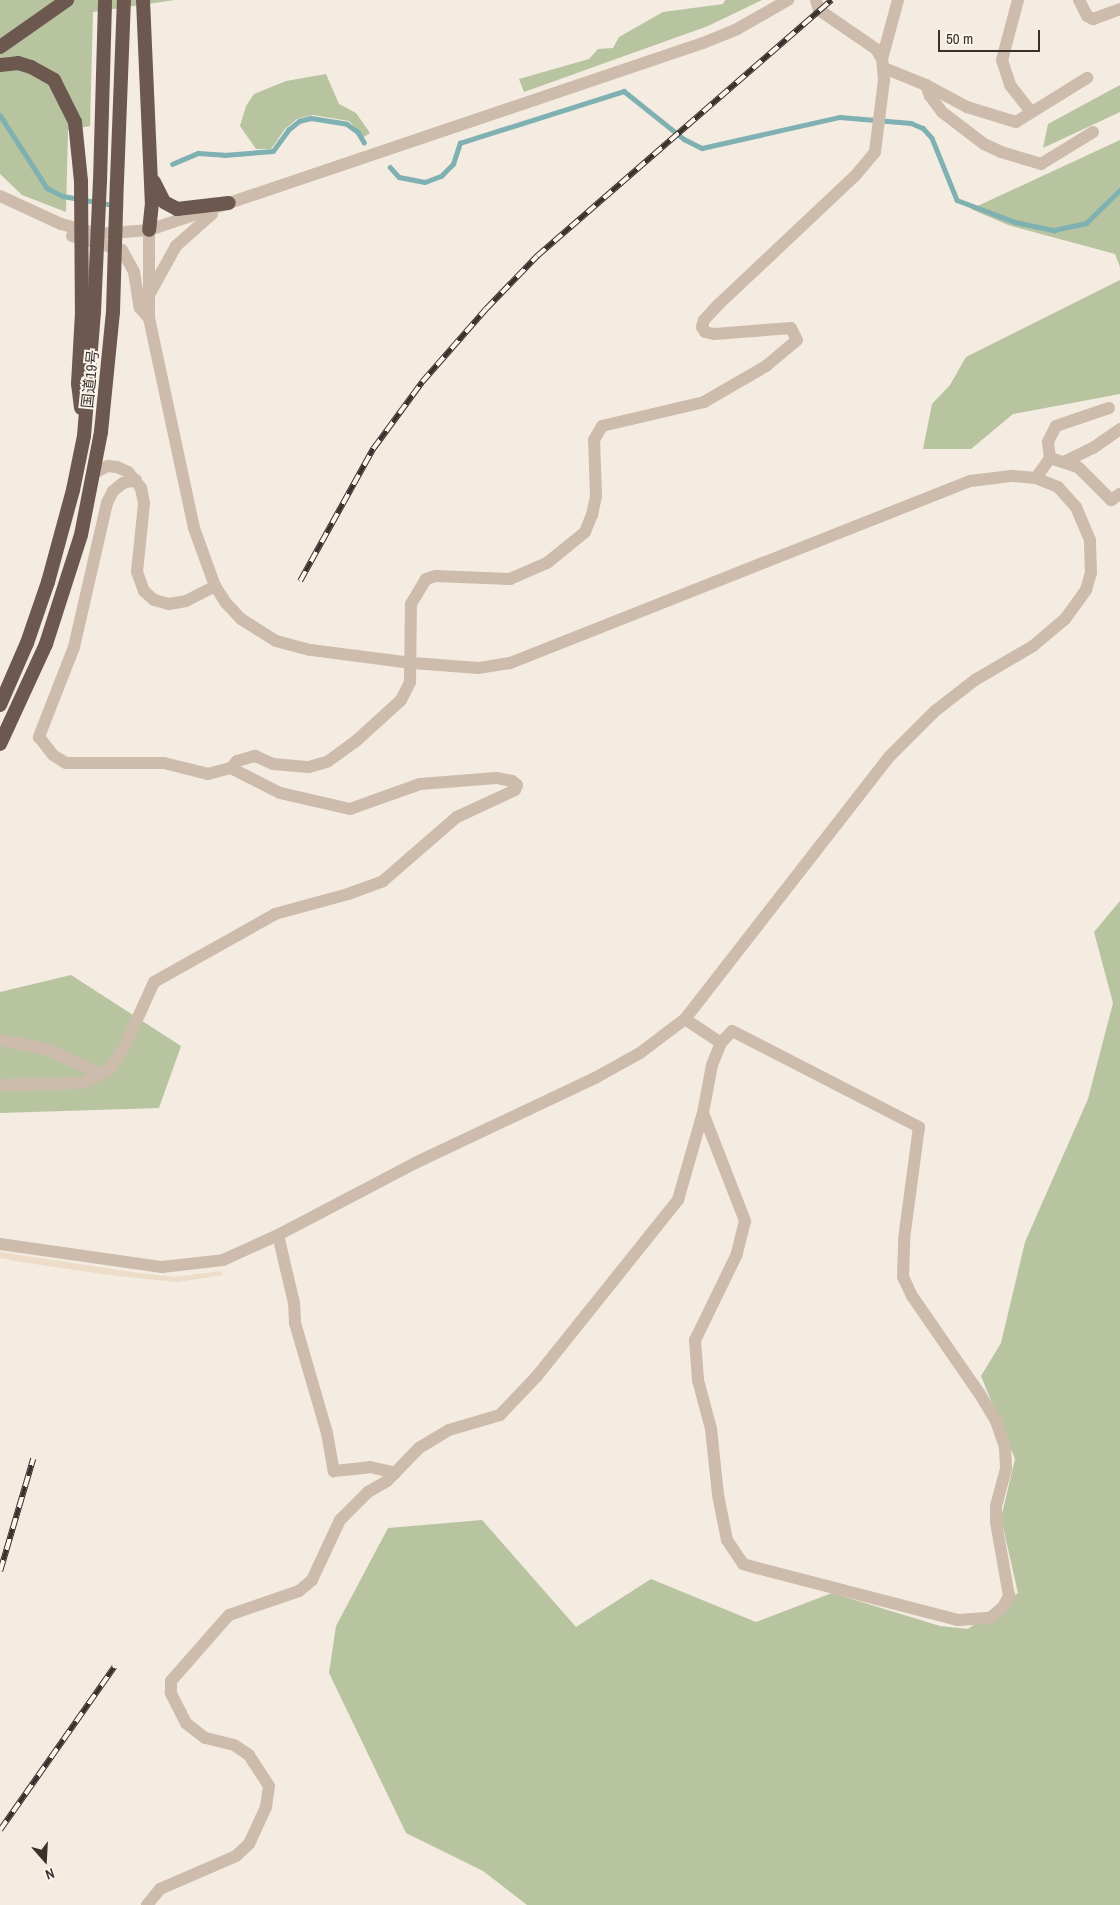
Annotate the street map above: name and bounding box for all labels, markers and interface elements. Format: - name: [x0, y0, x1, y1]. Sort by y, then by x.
- scale bar: [940, 20, 1042, 52]
- text: 50 m: [946, 28, 973, 49]
- street label: 国道19号: [78, 349, 102, 409]
- north arrow: [20, 1835, 70, 1885]
- text: N: [43, 1864, 57, 1884]

